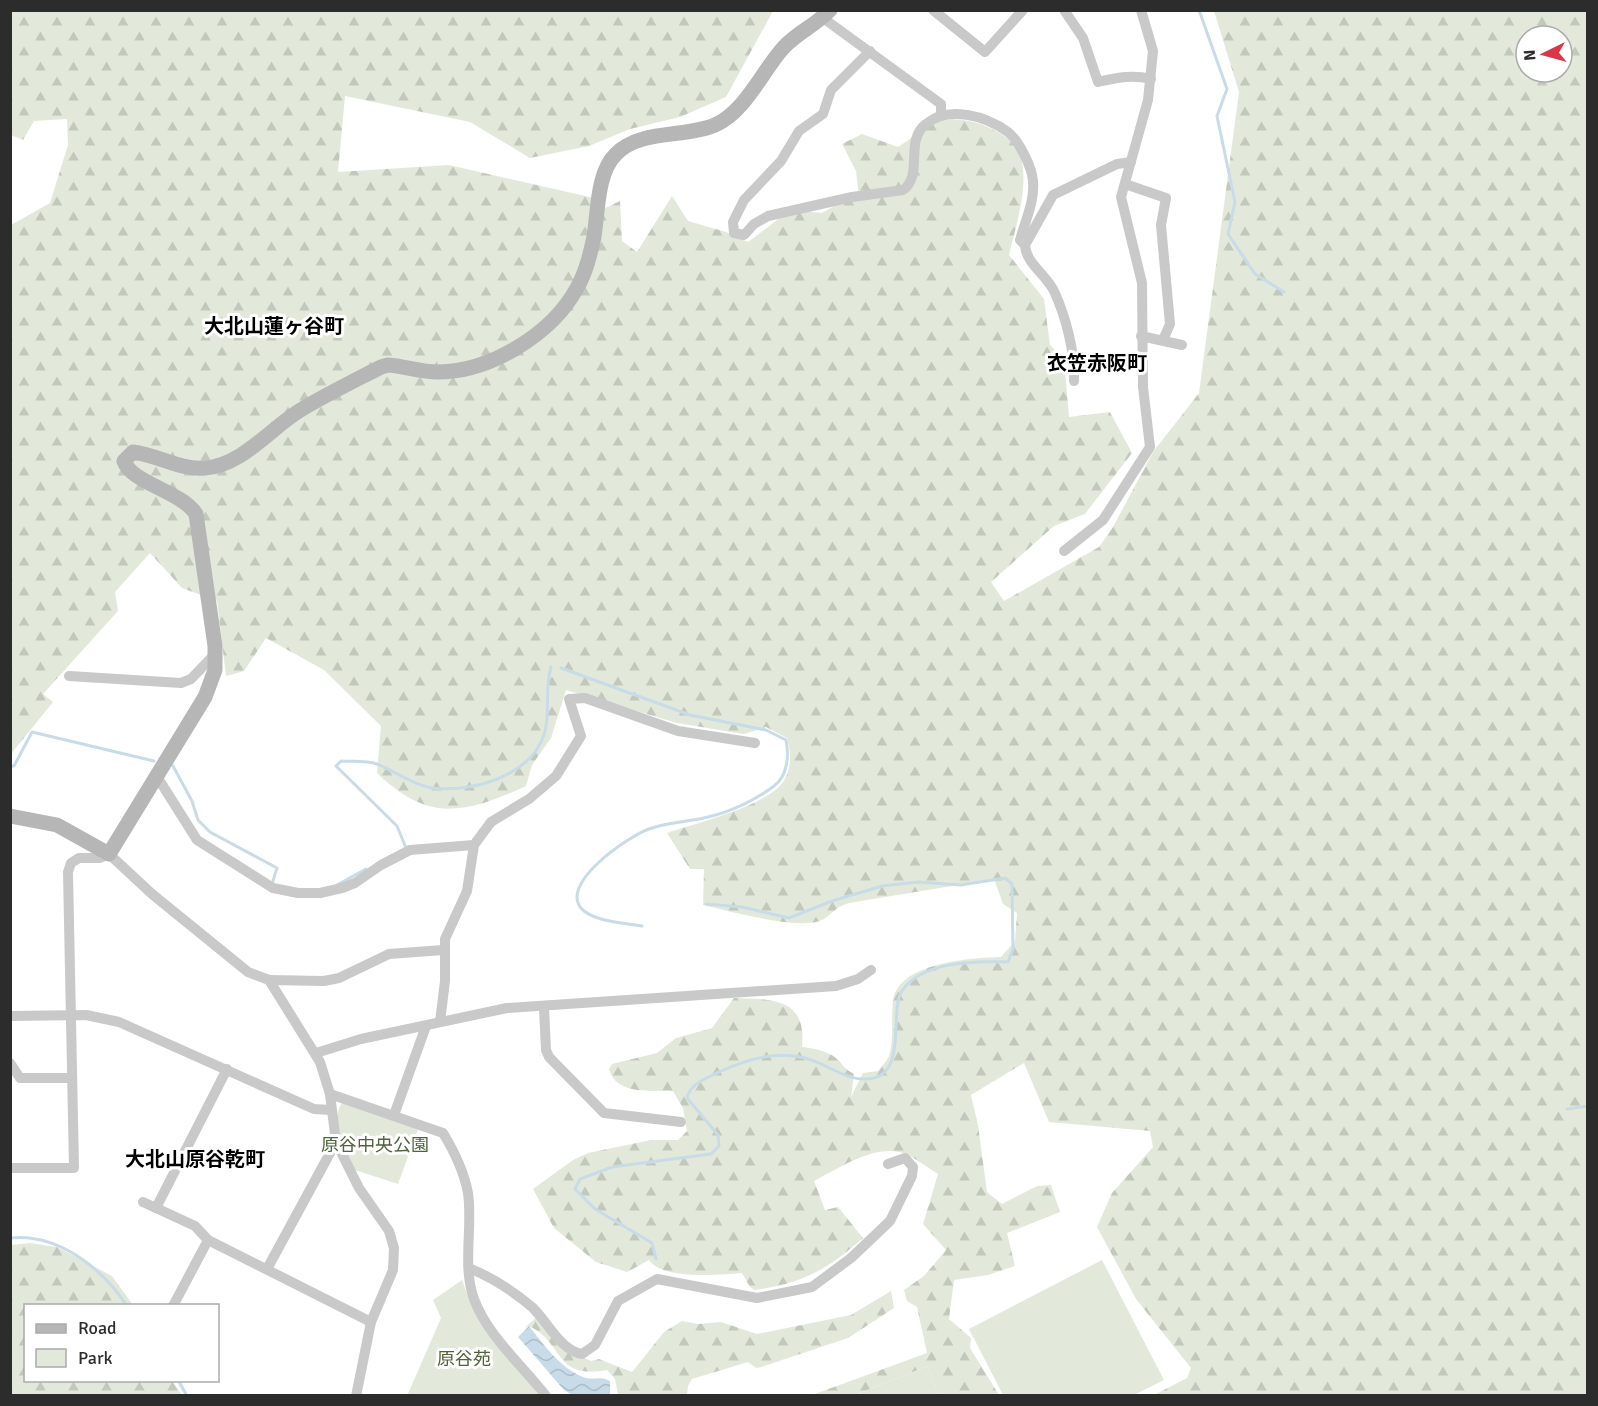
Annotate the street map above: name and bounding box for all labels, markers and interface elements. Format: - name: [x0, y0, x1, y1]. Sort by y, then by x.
- north arrow: [1514, 24, 1574, 84]
- text: N: [1520, 49, 1541, 62]
- district label: 大北山蓮ヶ谷町: [204, 314, 344, 339]
- district label: 衣笠赤阪町: [1047, 351, 1147, 376]
- park label: 原谷中央公園: [321, 1134, 429, 1156]
- district label: 大北山原谷乾町: [125, 1147, 265, 1172]
- legend: [24, 1304, 219, 1382]
- text: Road: [78, 1317, 117, 1339]
- text: Park: [78, 1347, 113, 1369]
- park label: 原谷苑: [437, 1348, 491, 1370]

